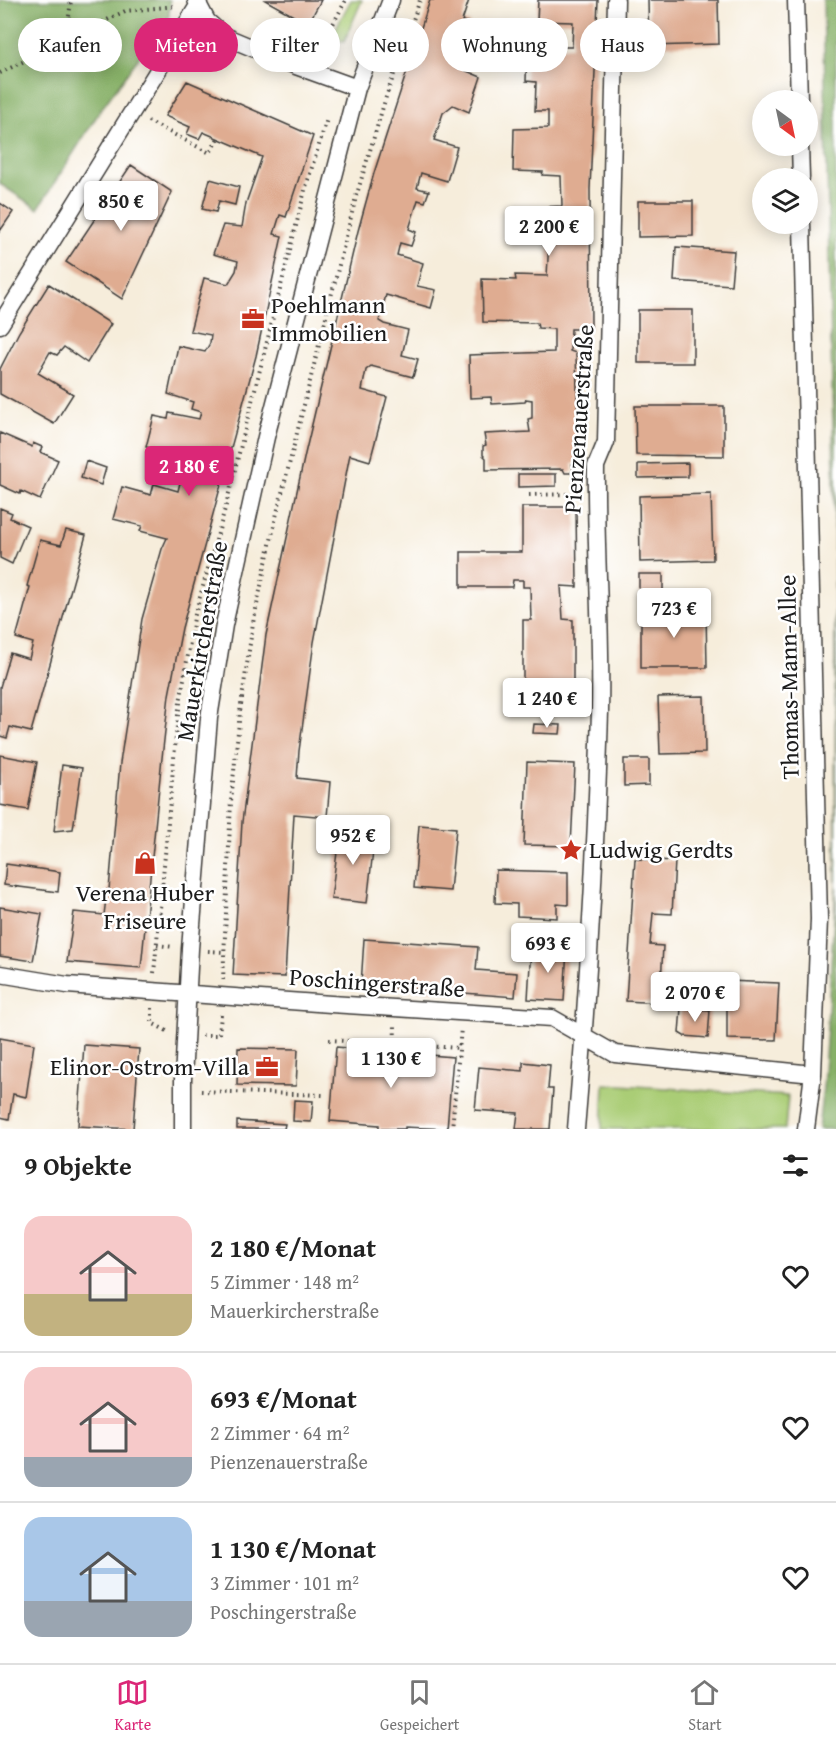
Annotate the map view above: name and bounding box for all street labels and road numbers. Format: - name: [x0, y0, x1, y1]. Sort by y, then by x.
- street label: Pienzenauerstraße: [554, 323, 603, 515]
- street label: Mauerkircherstraße: [167, 538, 236, 744]
- street label: Thomas-Mann-Allee: [769, 574, 808, 780]
- street label: Poschingerstraße: [288, 959, 466, 1006]

